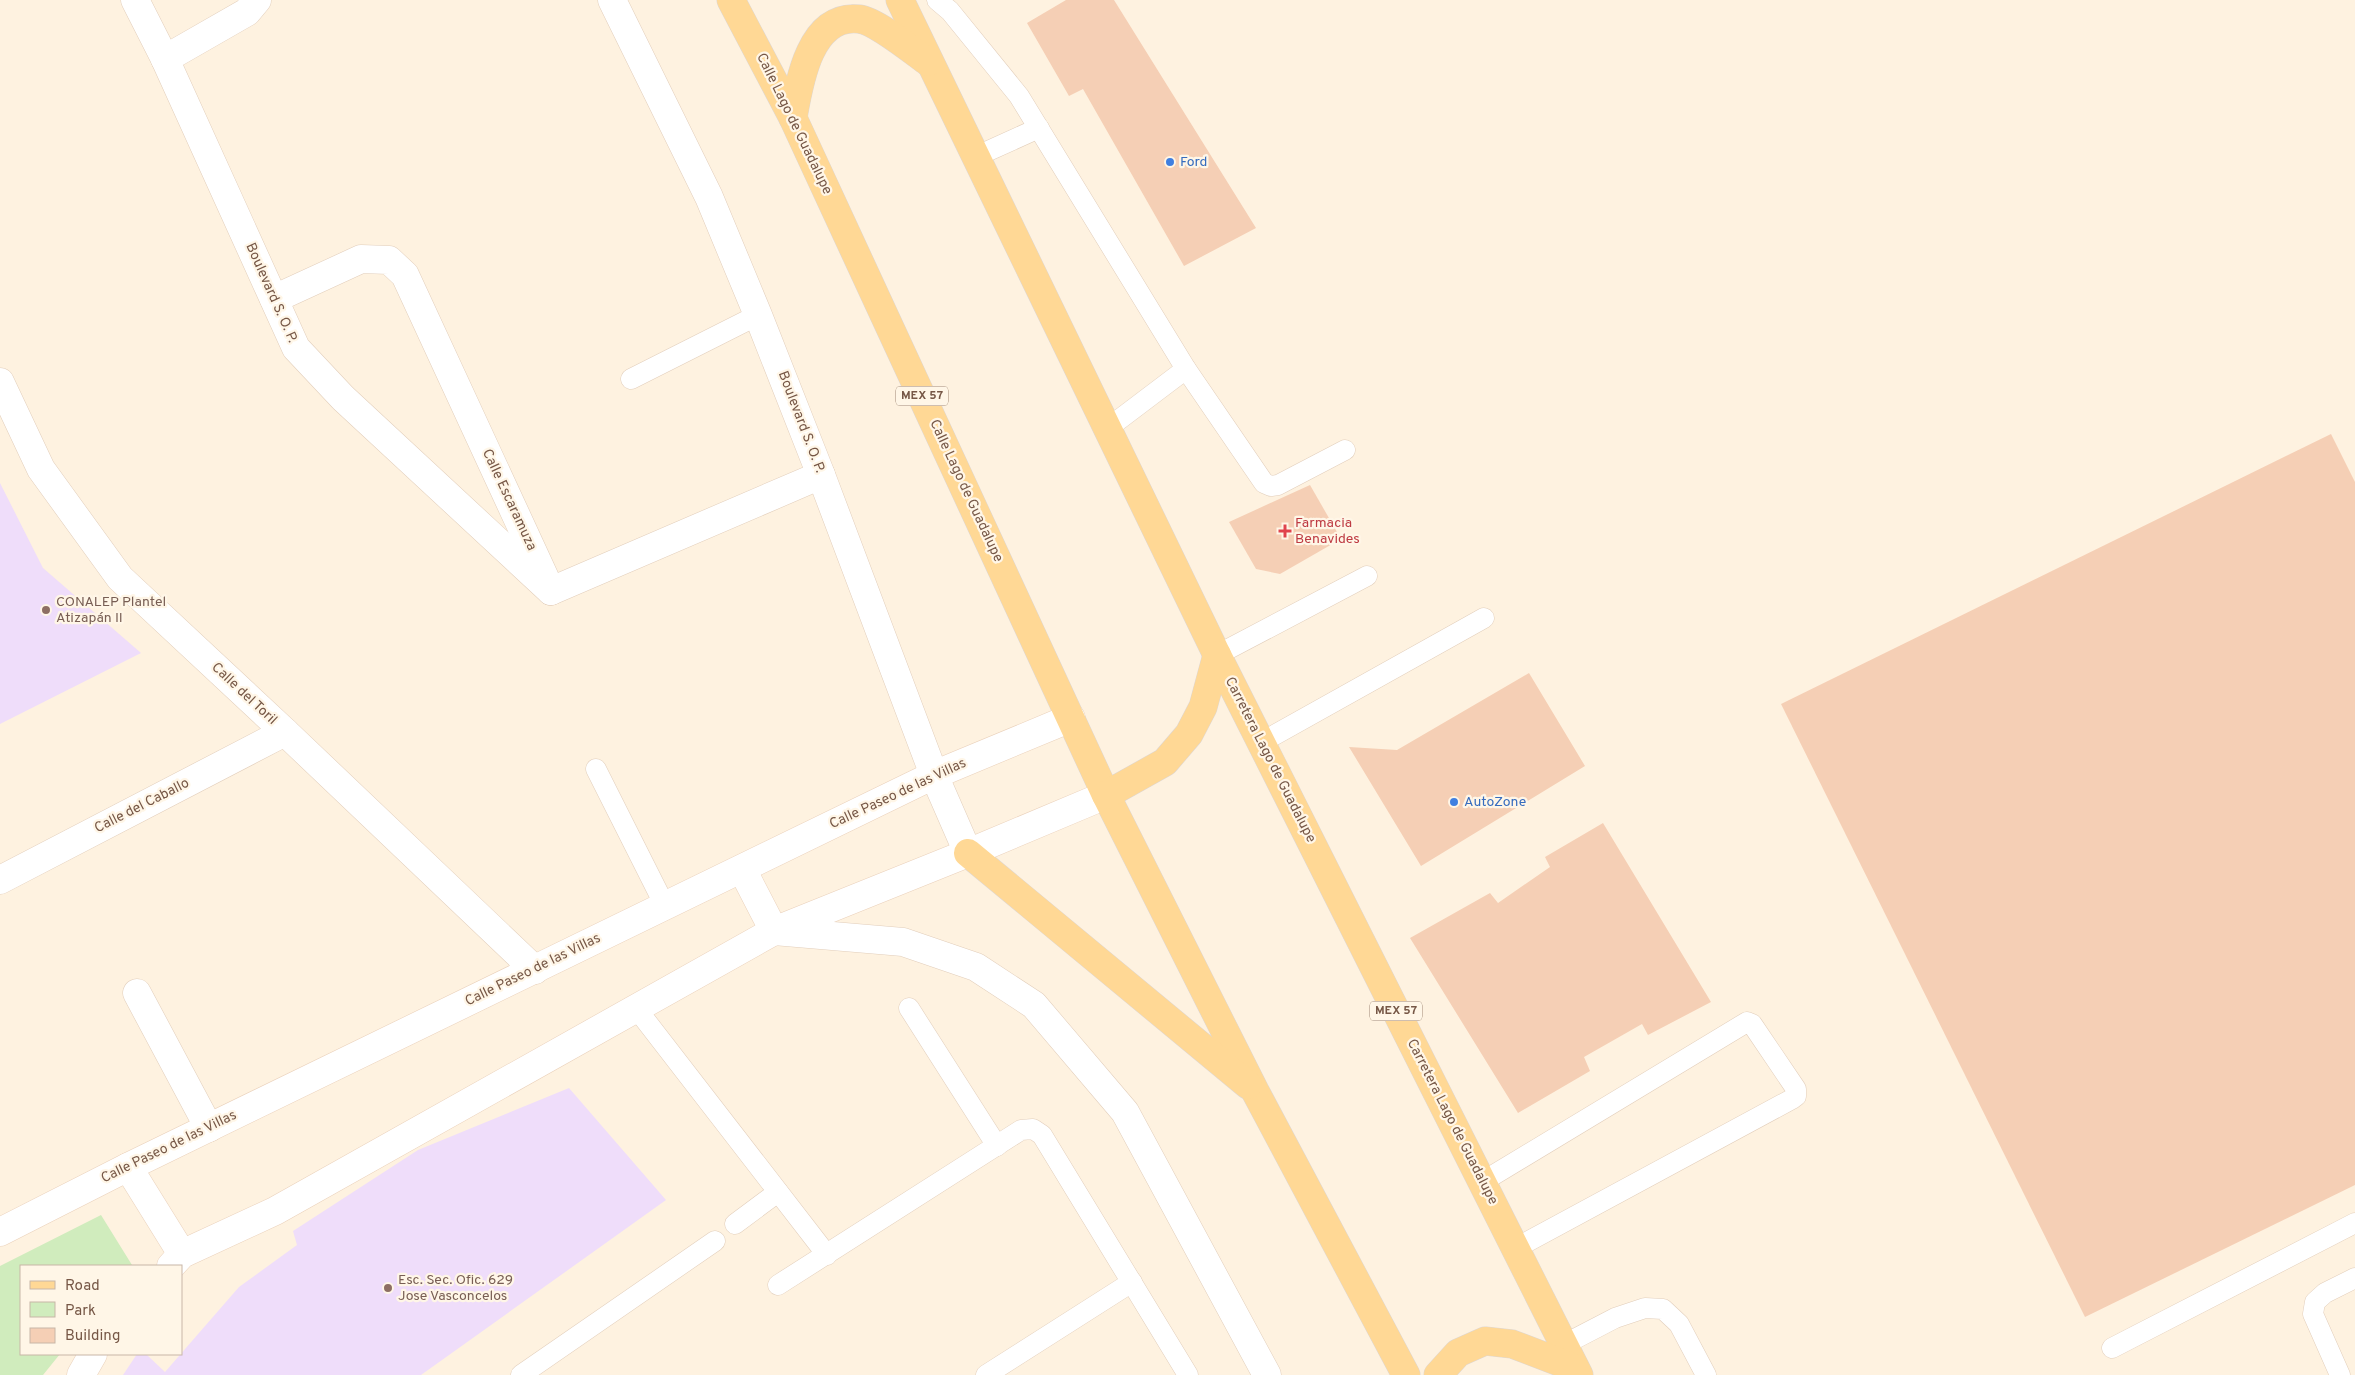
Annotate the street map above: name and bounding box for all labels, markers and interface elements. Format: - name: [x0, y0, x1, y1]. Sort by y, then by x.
- street label: Calle Lago de Guadalupe: [752, 50, 836, 198]
- place label: Ford: [1180, 154, 1207, 171]
- marker: Ford: [1164, 156, 1176, 168]
- street label: Boulevard S. O. P.: [241, 240, 301, 346]
- street label: Boulevard S. O. P.: [774, 369, 828, 475]
- road number: MEX 57: [896, 386, 948, 406]
- street label: Calle Lago de Guadalupe: [925, 417, 1007, 565]
- street label: Calle Escaramuza: [478, 446, 540, 554]
- place label: Farmacia Benavides: [1295, 515, 1360, 548]
- marker: Farmacia Benavides: [1279, 525, 1291, 537]
- place label: CONALEP Plantel Atizapán II: [56, 594, 166, 627]
- marker: CONALEP Plantel Atizapán II: [40, 604, 52, 616]
- street label: Calle del Toril: [208, 659, 280, 729]
- street label: Carretera Lago de Guadalupe: [1221, 674, 1319, 846]
- street label: Calle Paseo de las Villas: [827, 755, 969, 833]
- street label: Calle del Caballo: [92, 775, 192, 837]
- place label: AutoZone: [1464, 794, 1526, 811]
- marker: AutoZone: [1448, 796, 1460, 808]
- street label: Calle Paseo de las Villas: [462, 930, 604, 1010]
- road number: MEX 57: [1370, 1001, 1422, 1020]
- street label: Carretera Lago de Guadalupe: [1403, 1036, 1501, 1208]
- street label: Calle Paseo de las Villas: [98, 1107, 240, 1187]
- legend: [20, 1265, 182, 1355]
- place label: Esc. Sec. Ofic. 629 Jose Vasconcelos: [398, 1272, 513, 1305]
- text: Road: [65, 1277, 100, 1296]
- marker: Esc. Sec. Ofic. 629 Jose Vasconcelos: [382, 1282, 394, 1294]
- text: Park: [65, 1302, 96, 1321]
- text: Building: [65, 1327, 120, 1346]

